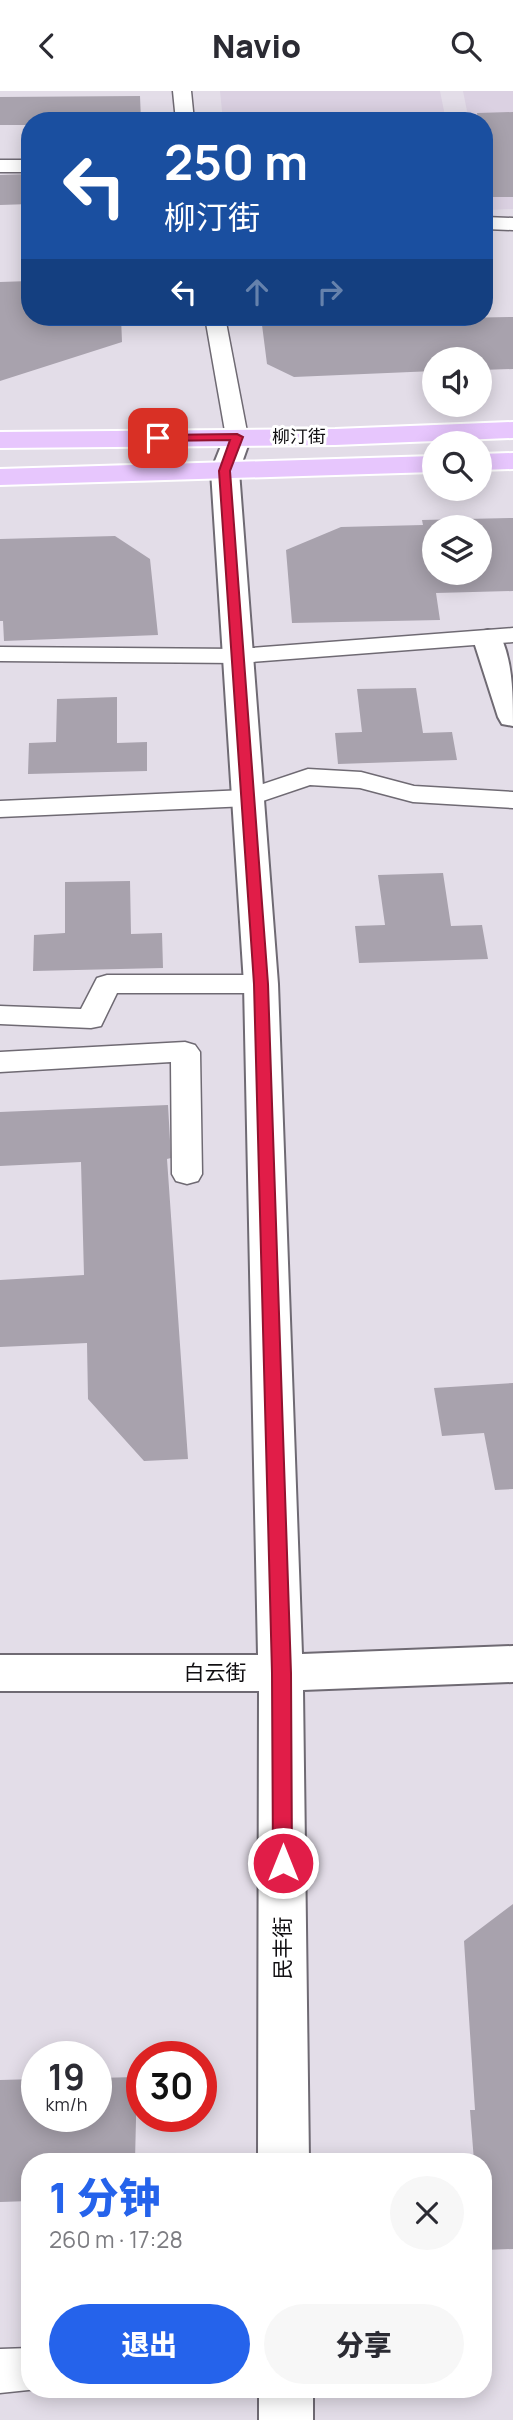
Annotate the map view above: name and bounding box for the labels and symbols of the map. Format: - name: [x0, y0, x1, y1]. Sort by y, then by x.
- pin: [128, 408, 188, 468]
- street label: 柳汀街: [272, 424, 326, 448]
- street label: 白云街: [184, 1658, 247, 1686]
- position arrow: [246, 1826, 320, 1900]
- street label: 民丰街: [268, 1917, 296, 1980]
- speed limit sign: 30: [126, 2041, 217, 2132]

